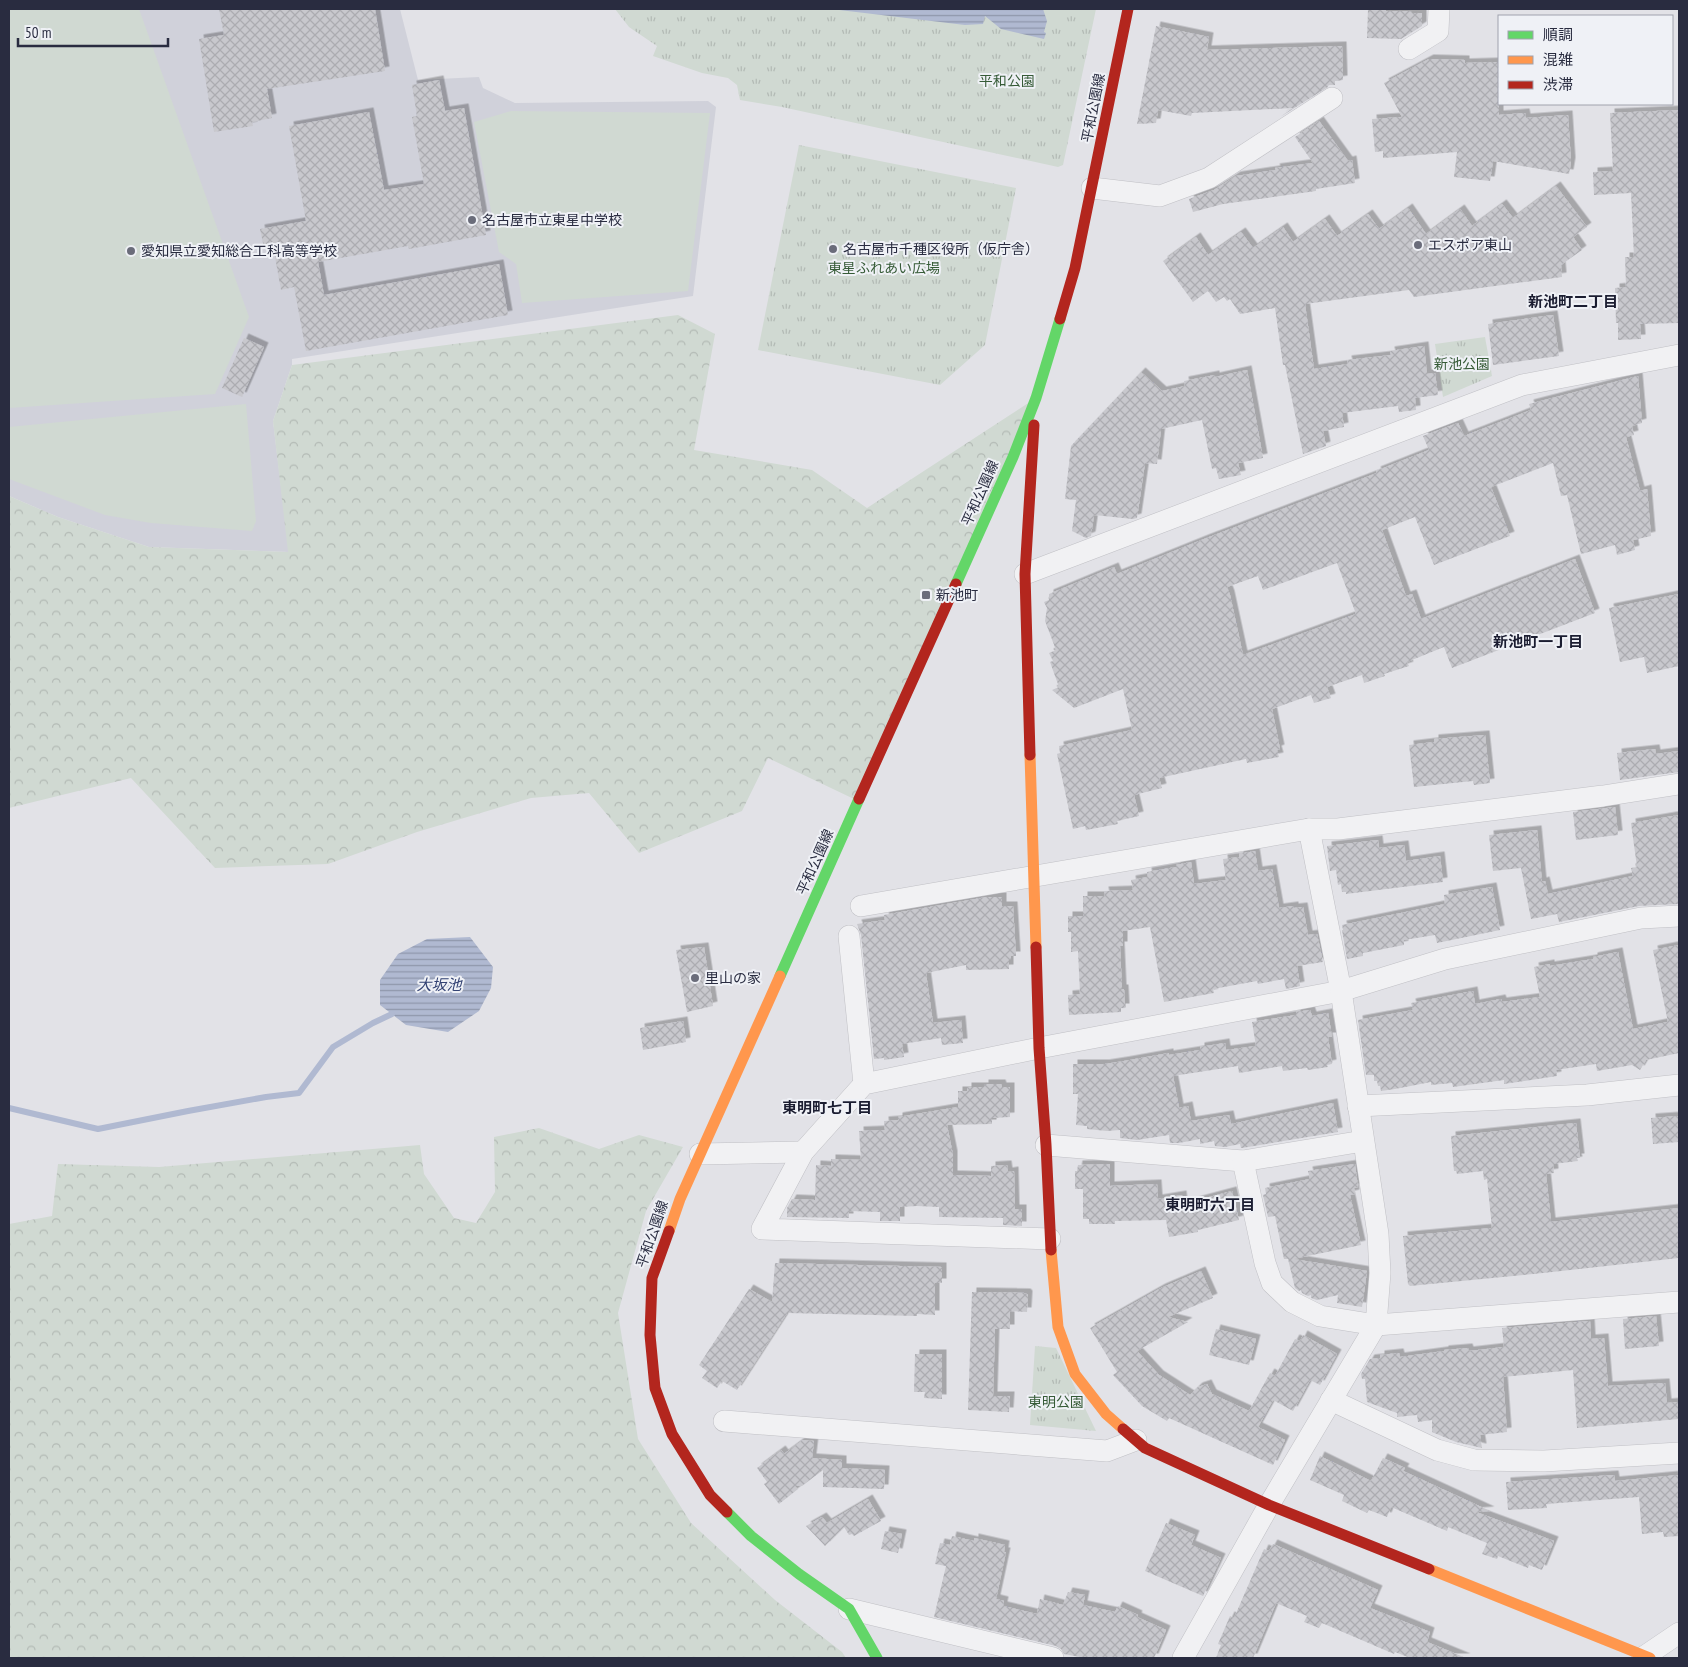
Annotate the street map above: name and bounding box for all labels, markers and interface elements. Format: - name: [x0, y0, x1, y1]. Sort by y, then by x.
- scale bar: [18, 15, 168, 47]
- legend: [1498, 15, 1673, 105]
- text: 50 m: [25, 23, 51, 42]
- text: 順調: [1543, 25, 1573, 44]
- text: 混雑: [1543, 50, 1573, 69]
- park label: 平和公園: [979, 72, 1035, 90]
- street label: 平和公園線: [1077, 72, 1109, 144]
- text: 渋滞: [1543, 75, 1573, 94]
- place label: 名古屋市立東星中学校: [482, 211, 622, 229]
- marker: 名古屋市立東星中学校: [466, 214, 478, 226]
- place label: エスポア東山: [1428, 236, 1512, 254]
- marker: エスポア東山: [1412, 239, 1424, 251]
- place label: 名古屋市千種区役所（仮庁舎）: [843, 240, 1039, 258]
- place label: 愛知県立愛知総合工科高等学校: [141, 242, 337, 260]
- marker: 名古屋市千種区役所（仮庁舎）: [827, 243, 839, 255]
- marker: 愛知県立愛知総合工科高等学校: [125, 245, 137, 257]
- park label: 東星ふれあい広場: [828, 259, 940, 277]
- district label: 新池町二丁目: [1528, 292, 1618, 311]
- park label: 新池公園: [1434, 355, 1490, 373]
- street label: 平和公園線: [958, 457, 1002, 529]
- place label: 新池町: [936, 586, 978, 604]
- marker: 新池町: [920, 589, 932, 601]
- district label: 新池町一丁目: [1493, 632, 1583, 651]
- street label: 平和公園線: [793, 826, 837, 898]
- place label: 里山の家: [705, 969, 761, 987]
- marker: 里山の家: [689, 972, 701, 984]
- water label: 大坂池: [416, 975, 463, 994]
- district label: 東明町七丁目: [782, 1098, 872, 1117]
- district label: 東明町六丁目: [1165, 1195, 1255, 1214]
- street label: 平和公園線: [632, 1198, 672, 1270]
- park label: 東明公園: [1028, 1393, 1084, 1411]

